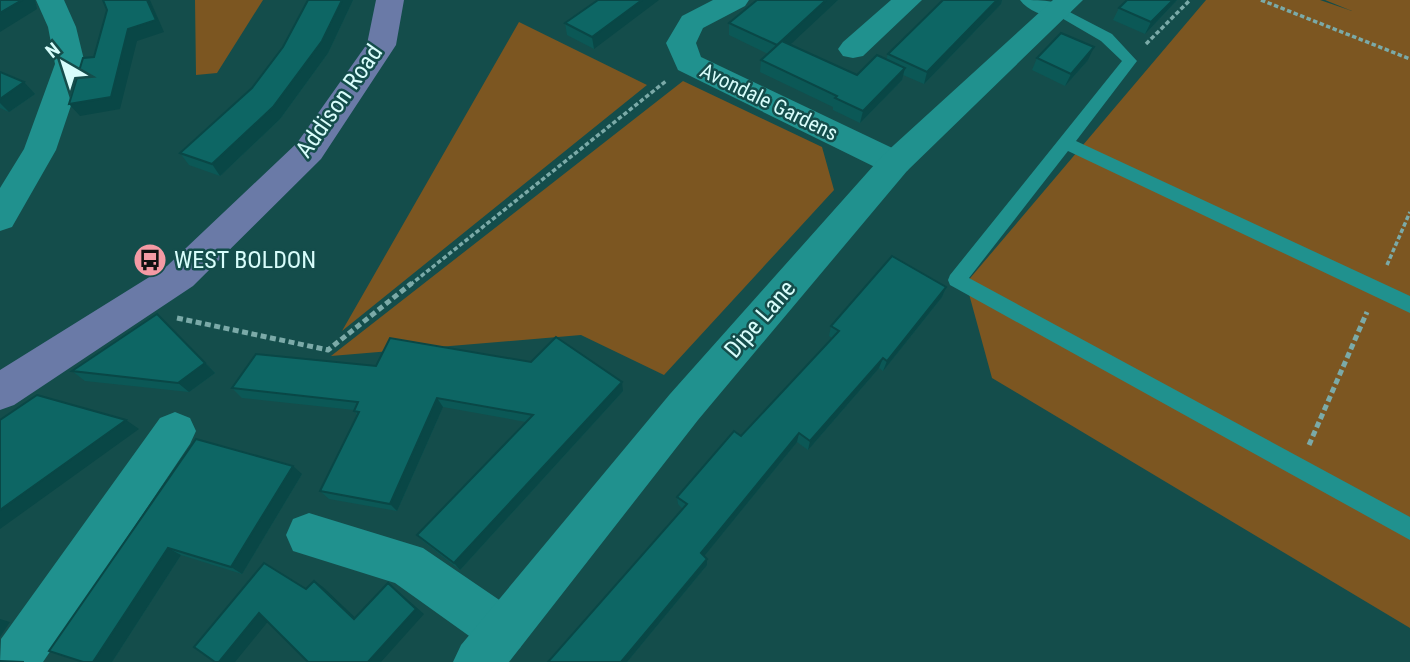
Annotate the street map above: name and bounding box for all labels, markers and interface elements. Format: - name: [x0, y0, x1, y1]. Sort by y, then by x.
- north arrow: [28, 28, 98, 98]
- text: N: [41, 38, 64, 63]
- street label: Addison Road: [290, 39, 388, 163]
- street label: Avondale Gardens: [696, 58, 842, 146]
- bus stop icon: WEST BOLDON: [131, 241, 169, 279]
- place label: WEST BOLDON: [174, 246, 316, 274]
- street label: Dipe Lane: [719, 274, 801, 364]

